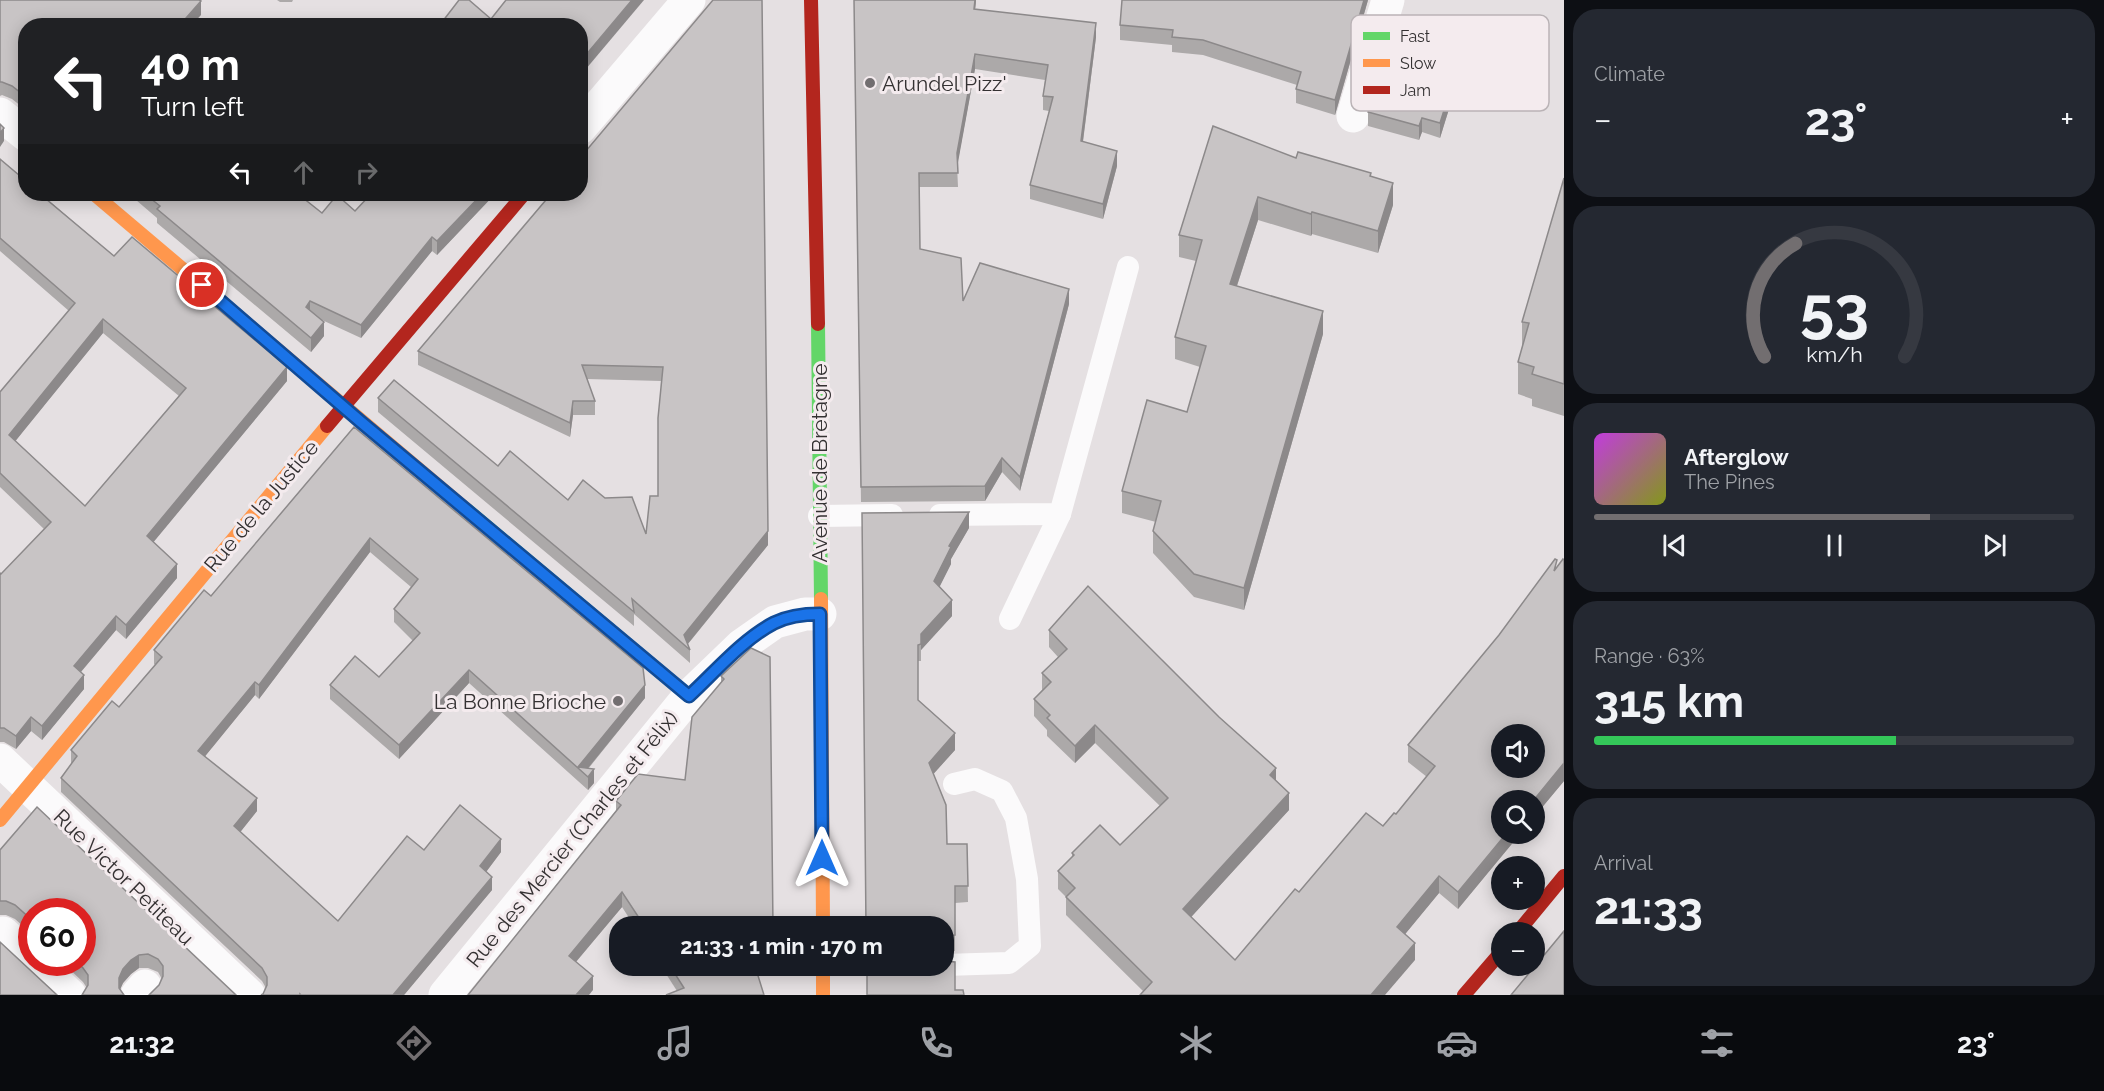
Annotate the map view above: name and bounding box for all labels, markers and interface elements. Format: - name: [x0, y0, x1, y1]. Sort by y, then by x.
- legend: [1351, 15, 1549, 111]
- text: Fast: [1400, 27, 1431, 46]
- text: 40 m: [141, 41, 240, 90]
- icon: left: [42, 42, 120, 120]
- text: Slow: [1400, 54, 1436, 73]
- text: Climate: [1594, 62, 1665, 86]
- place label: Arundel Pizz': [882, 71, 1007, 96]
- marker: Arundel Pizz': [863, 76, 877, 90]
- text: Jam: [1400, 81, 1431, 100]
- text: Turn left: [141, 91, 244, 122]
- text: 23°: [1805, 93, 1867, 146]
- text: −: [1594, 100, 1612, 139]
- text: +: [2060, 100, 2074, 139]
- icon: left: [224, 156, 257, 189]
- icon: ahead: [287, 156, 320, 189]
- icon: right: [350, 156, 383, 189]
- pin: [176, 259, 227, 310]
- icon: arrive: [185, 268, 218, 301]
- text: 53: [1799, 272, 1869, 346]
- text: km/h: [1806, 343, 1862, 368]
- street label: Avenue de Bretagne: [807, 363, 832, 563]
- street label: Rue de la Justice: [199, 435, 323, 577]
- text: Afterglow: [1684, 444, 1789, 470]
- text: The Pines: [1684, 470, 1775, 494]
- icon: previous: [1658, 529, 1691, 562]
- icon: pause: [1818, 529, 1851, 562]
- icon: next: [1978, 529, 2011, 562]
- text: Range · 63%: [1594, 644, 1705, 668]
- text: 315 km: [1594, 675, 1744, 728]
- place label: La Bonne Brioche: [434, 689, 606, 714]
- marker: La Bonne Brioche: [611, 694, 625, 708]
- street label: Rue des Mercier (Charles et Félix): [461, 706, 683, 972]
- map controls: [1491, 724, 1545, 976]
- button: sound: [1491, 724, 1545, 778]
- button: search: [1491, 790, 1545, 844]
- street label: Rue Victor Petiteau: [49, 804, 199, 950]
- position arrow: [790, 826, 854, 890]
- text: Arrival: [1594, 851, 1653, 875]
- button: +: [1491, 856, 1545, 910]
- text: 21:33: [1594, 882, 1703, 935]
- speed limit sign: 60: [18, 898, 96, 976]
- button: −: [1491, 922, 1545, 976]
- text: 21:33 · 1 min · 170 m: [680, 933, 883, 959]
- icon: directions: [393, 1022, 435, 1064]
- icon: music: [654, 1022, 696, 1064]
- icon: phone: [915, 1022, 957, 1064]
- icon: climate: [1175, 1022, 1217, 1064]
- icon: car: [1436, 1022, 1478, 1064]
- icon: filters: [1696, 1022, 1738, 1064]
- text: 21:32: [109, 1028, 175, 1059]
- text: 23°: [1957, 1028, 1995, 1059]

